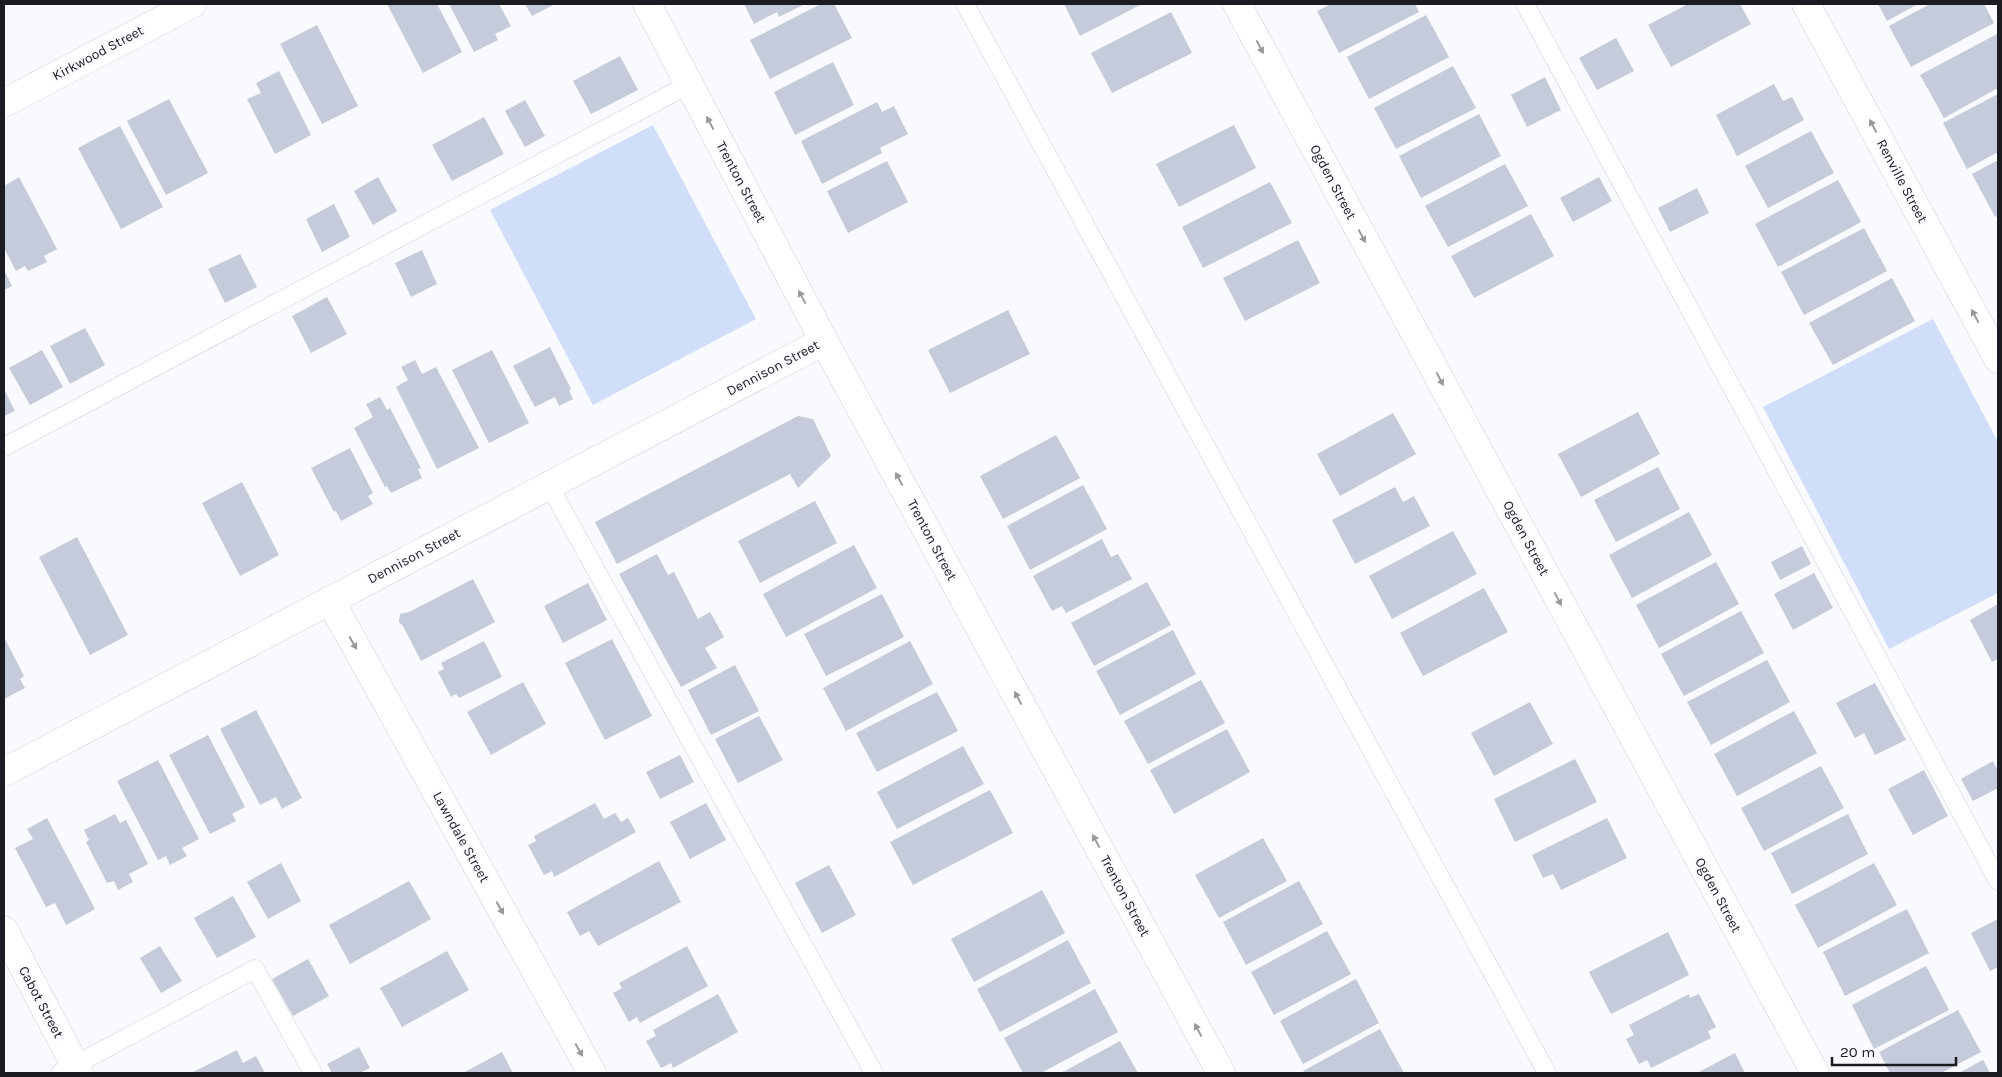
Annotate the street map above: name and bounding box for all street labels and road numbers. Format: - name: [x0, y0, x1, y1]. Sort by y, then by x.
- street label: Kirkwood Street: [49, 22, 147, 84]
- street label: Renville Street: [1873, 136, 1931, 226]
- street label: Trenton Street: [712, 138, 770, 226]
- street label: Ogden Street: [1306, 142, 1360, 222]
- street label: Dennison Street: [724, 336, 822, 400]
- street label: Trenton Street: [903, 496, 961, 584]
- street label: Ogden Street: [1499, 498, 1553, 578]
- street label: Dennison Street: [365, 524, 463, 588]
- street label: Lawndale Street: [429, 788, 493, 886]
- street label: Trenton Street: [1096, 852, 1154, 940]
- street label: Ogden Street: [1691, 855, 1745, 935]
- street label: Cabot Street: [15, 963, 67, 1041]

